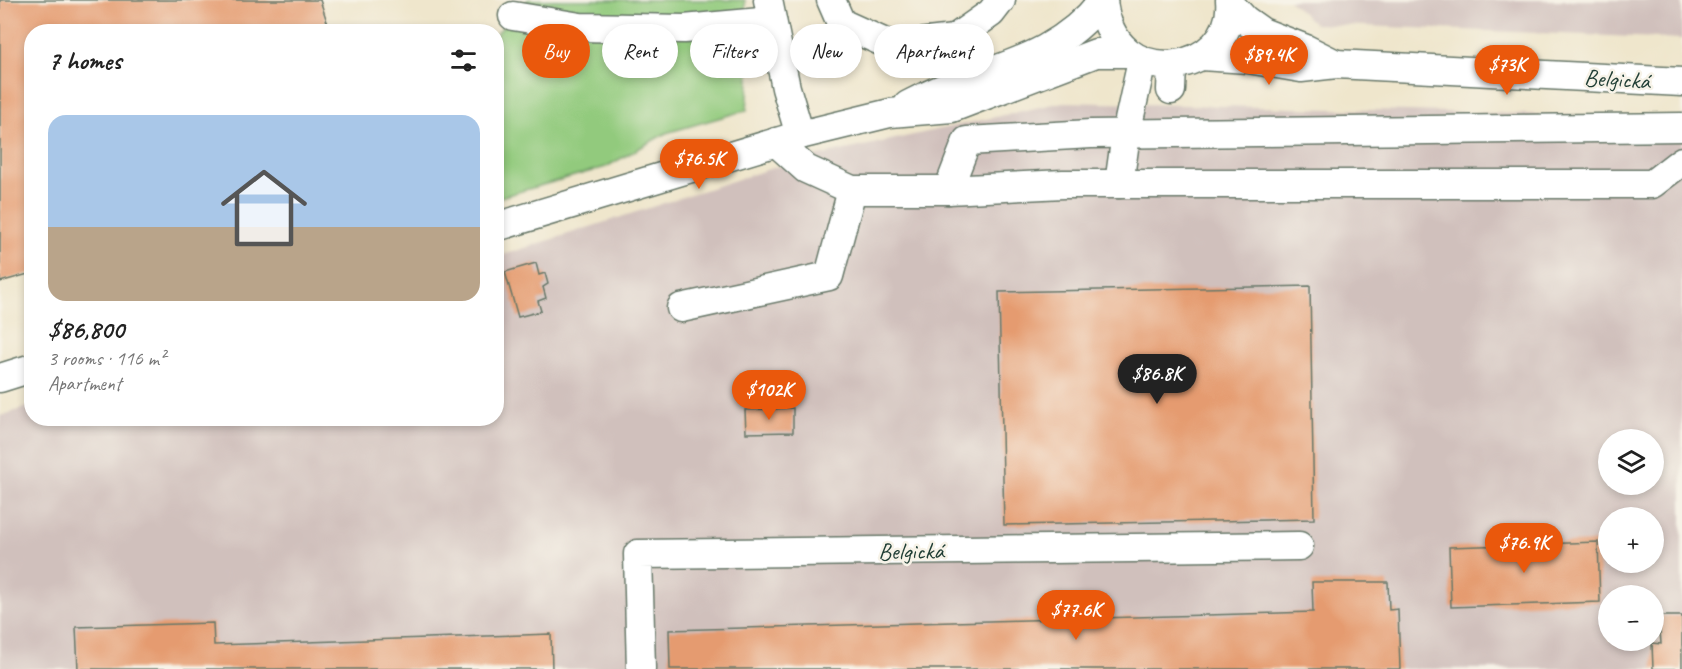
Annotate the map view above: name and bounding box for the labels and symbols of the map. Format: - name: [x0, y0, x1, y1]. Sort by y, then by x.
- pin: $89.4K: [1220, 35, 1318, 86]
- pin: $73K: [1471, 45, 1543, 96]
- street label: Belgická: [1583, 62, 1653, 96]
- pin: $76.5K: [650, 139, 748, 190]
- pin: $86.8K: [1108, 354, 1206, 405]
- pin: $102K: [727, 370, 811, 421]
- pin: $76.9K: [1475, 523, 1573, 574]
- street label: Belgická: [878, 535, 947, 567]
- pin: $77.6K: [1027, 590, 1125, 641]

